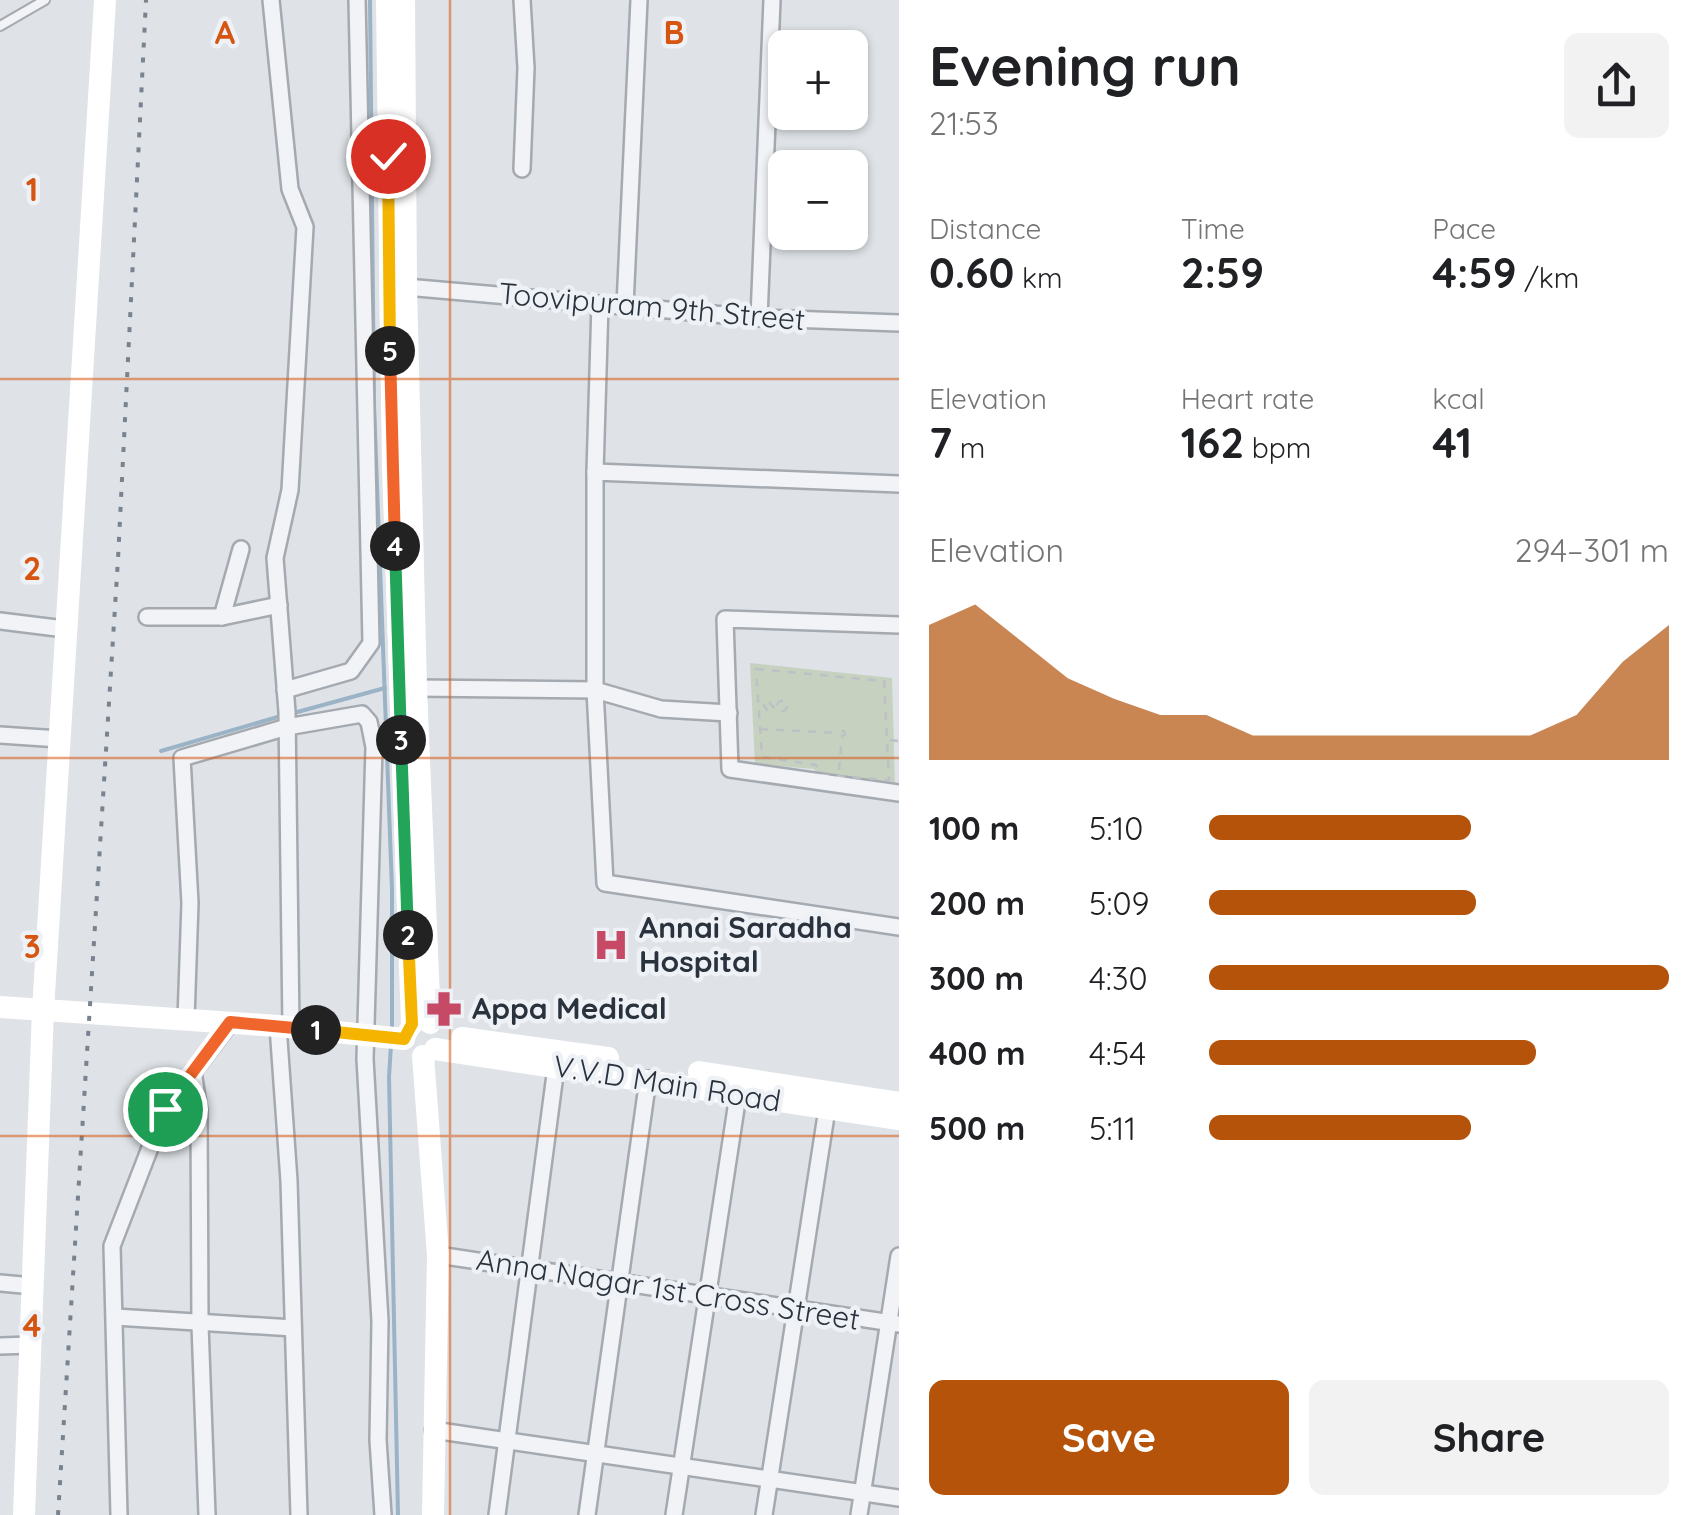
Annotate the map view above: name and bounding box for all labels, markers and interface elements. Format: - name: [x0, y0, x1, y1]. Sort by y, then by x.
- text: A: [215, 12, 236, 52]
- text: B: [664, 12, 684, 52]
- map controls: [768, 30, 868, 250]
- button: +: [768, 30, 868, 130]
- text: Evening run: [929, 31, 1241, 100]
- button: share: [1564, 33, 1669, 138]
- text: 21:53: [929, 103, 999, 143]
- pin: [346, 114, 431, 199]
- icon: check: [361, 129, 416, 184]
- button: −: [768, 150, 868, 250]
- text: 1: [26, 169, 38, 209]
- text: Distance: [929, 211, 1041, 246]
- text: Time: [1181, 211, 1245, 246]
- text: Pace: [1432, 211, 1496, 246]
- text: 0.60: [929, 246, 1014, 299]
- text: 2:59: [1181, 246, 1264, 299]
- text: 4:59: [1432, 246, 1517, 299]
- text: km: [1014, 260, 1062, 295]
- text: /km: [1517, 260, 1579, 295]
- street label: Toovipuram 9th Street: [497, 274, 807, 338]
- pin: 5: [365, 326, 415, 376]
- text: 5: [382, 333, 398, 368]
- text: Elevation: [929, 381, 1047, 416]
- text: Heart rate: [1181, 381, 1314, 416]
- text: kcal: [1432, 381, 1485, 416]
- text: 7: [929, 416, 952, 469]
- text: 162: [1181, 416, 1244, 469]
- text: 41: [1432, 416, 1472, 469]
- text: m: [952, 430, 985, 465]
- text: bpm: [1244, 430, 1311, 465]
- pin: 4: [370, 521, 420, 571]
- text: 4: [387, 528, 403, 563]
- text: Elevation: [929, 530, 1064, 570]
- text: 294–301 m: [1515, 530, 1669, 570]
- text: 2: [23, 548, 41, 588]
- pin: 3: [376, 715, 426, 765]
- text: 3: [393, 722, 409, 757]
- text: 100 m: [929, 808, 1019, 848]
- text: 5:10: [1089, 808, 1143, 848]
- text: 200 m: [929, 883, 1025, 923]
- text: 5:09: [1089, 883, 1149, 923]
- place label: Annai Saradha Hospital: [639, 908, 852, 980]
- pin: 2: [383, 910, 433, 960]
- text: 2: [400, 917, 416, 952]
- text: 3: [23, 926, 41, 966]
- hospital icon: Annai Saradha Hospital: [592, 926, 630, 964]
- text: 300 m: [929, 958, 1024, 998]
- text: 4:30: [1089, 958, 1148, 998]
- place label: Appa Medical: [472, 989, 667, 1027]
- pharmacy icon: Appa Medical: [425, 990, 463, 1028]
- pin: 1: [291, 1005, 341, 1055]
- text: 1: [311, 1012, 321, 1047]
- text: 400 m: [929, 1033, 1026, 1073]
- text: 4:54: [1089, 1033, 1146, 1073]
- street label: V.V.D Main Road: [551, 1046, 784, 1120]
- pin: [123, 1067, 208, 1152]
- icon: arrive: [138, 1082, 193, 1137]
- text: 500 m: [929, 1108, 1025, 1148]
- text: 5:11: [1089, 1108, 1136, 1148]
- street label: Anna Nagar 1st Cross Street: [474, 1240, 862, 1338]
- text: 4: [23, 1305, 42, 1345]
- button: Save: [929, 1380, 1289, 1495]
- button: Share: [1309, 1380, 1669, 1495]

